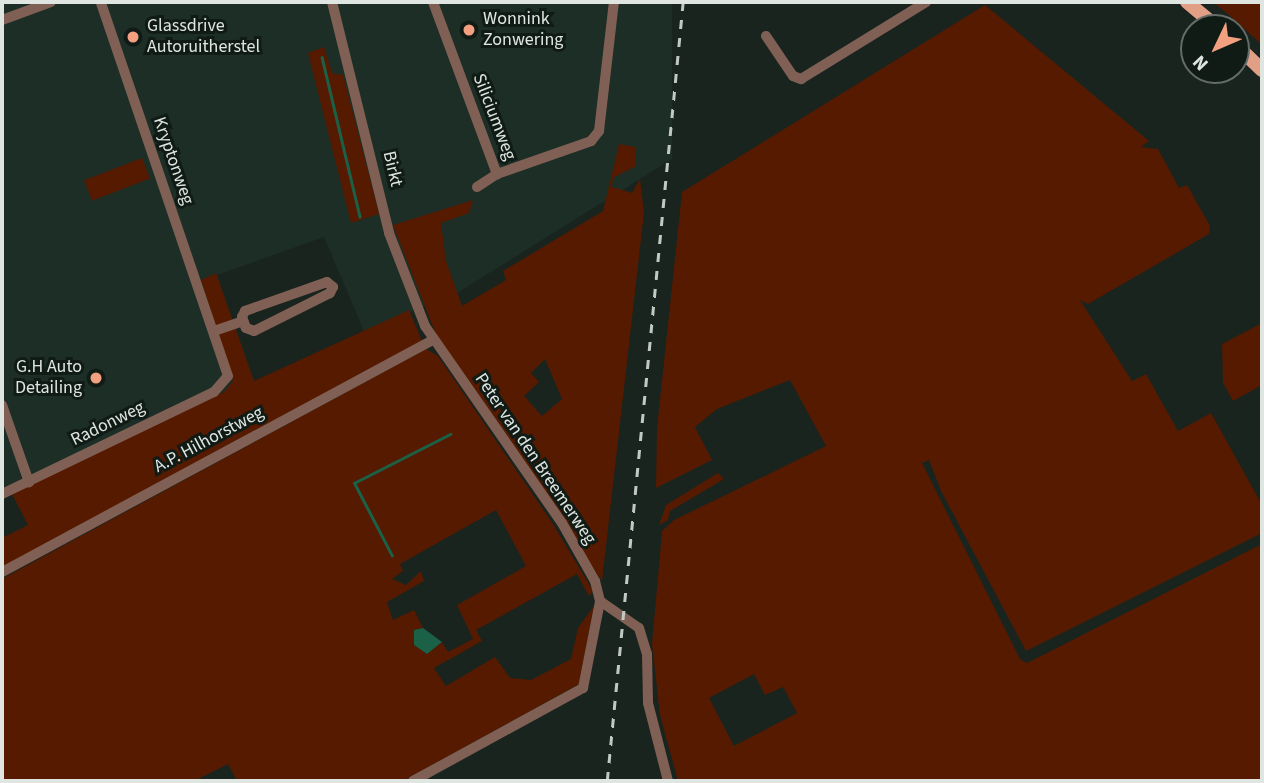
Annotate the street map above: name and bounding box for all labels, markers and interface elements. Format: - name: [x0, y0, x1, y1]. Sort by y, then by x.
- place label: Wonnink Zonwering: [483, 9, 563, 52]
- north arrow: [1180, 14, 1250, 84]
- place label: Glassdrive Autoruitherstel: [147, 16, 260, 58]
- marker: Wonnink Zonwering: [461, 22, 477, 38]
- marker: Glassdrive Autoruitherstel: [125, 29, 141, 45]
- text: N: [1187, 49, 1215, 76]
- street label: Siliciumweg: [468, 71, 520, 163]
- street label: Kryptonweg: [148, 114, 198, 208]
- street label: Birkt: [377, 149, 407, 189]
- place label: G.H Auto Detailing: [15, 357, 82, 400]
- street label: Peter van den Breemerweg: [470, 369, 600, 549]
- marker: G.H Auto Detailing: [88, 370, 104, 386]
- street label: Radonweg: [68, 397, 148, 451]
- street label: A.P. Hilhorstweg: [151, 402, 267, 478]

